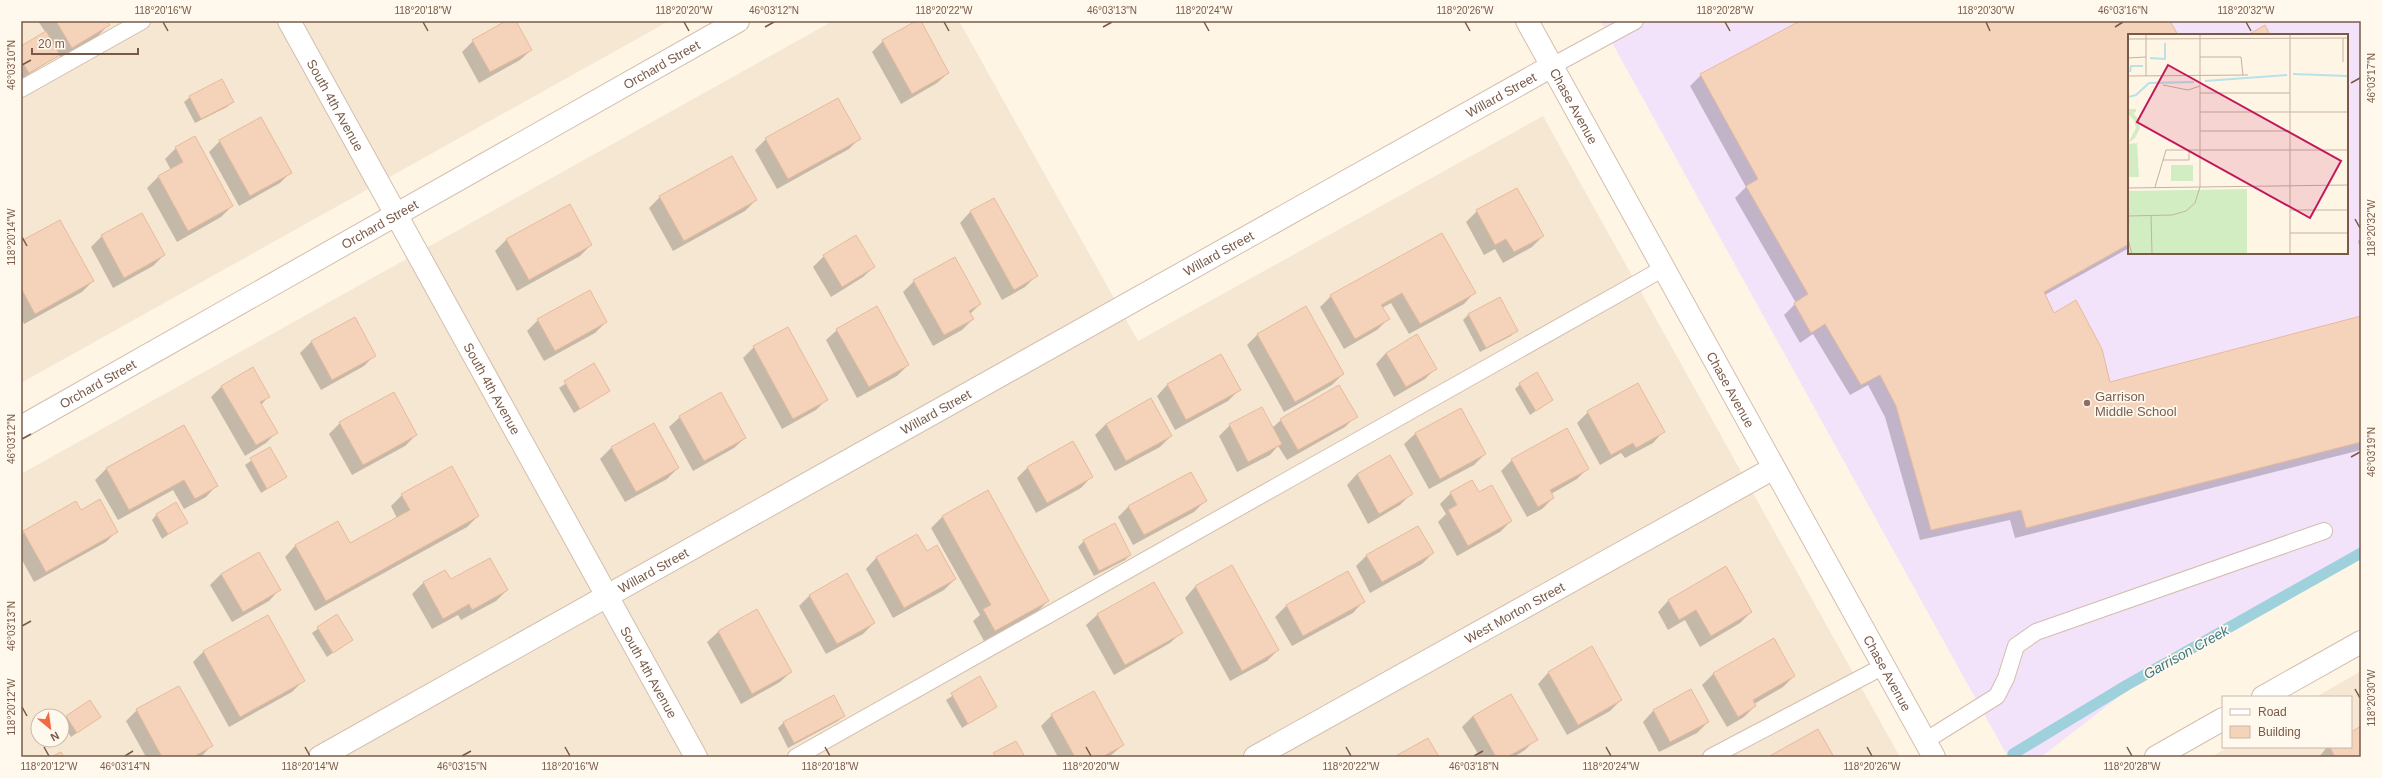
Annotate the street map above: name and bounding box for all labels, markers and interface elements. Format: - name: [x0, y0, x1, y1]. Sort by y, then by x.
- text: 118°20'16"W: [134, 5, 192, 16]
- text: 118°20'18"W: [394, 5, 452, 16]
- text: 118°20'20"W: [655, 5, 713, 16]
- text: 46°03'12"N: [749, 5, 799, 16]
- text: 118°20'22"W: [915, 5, 973, 16]
- text: 46°03'13"N: [1087, 5, 1137, 16]
- text: 118°20'24"W: [1175, 5, 1233, 16]
- text: 118°20'26"W: [1436, 5, 1494, 16]
- text: 118°20'28"W: [1696, 5, 1754, 16]
- text: 118°20'30"W: [1957, 5, 2015, 16]
- text: 46°03'16"N: [2098, 5, 2148, 16]
- text: 118°20'32"W: [2217, 5, 2275, 16]
- scale bar: [32, 30, 138, 56]
- inset map: [2128, 34, 2348, 254]
- text: 20 m: [38, 37, 65, 51]
- street label: Orchard Street: [621, 37, 703, 92]
- text: 46°03'10"N: [6, 40, 17, 90]
- text: 46°03'17"N: [2366, 53, 2377, 103]
- street label: South 4th Avenue: [304, 57, 367, 153]
- street label: Chase Avenue: [1547, 65, 1601, 146]
- street label: Willard Street: [1463, 69, 1539, 120]
- street label: Orchard Street: [339, 196, 421, 252]
- text: 118°20'32"W: [2366, 199, 2377, 257]
- text: 118°20'14"W: [6, 208, 17, 266]
- street label: Willard Street: [1181, 227, 1256, 279]
- street label: South 4th Avenue: [461, 340, 524, 437]
- street label: Chase Avenue: [1704, 349, 1758, 430]
- street label: Orchard Street: [57, 356, 139, 411]
- street label: Willard Street: [898, 386, 974, 437]
- place label: Garrison Middle School: [2095, 389, 2177, 419]
- marker: Garrison Middle School: [2082, 398, 2092, 408]
- text: 46°03'12"N: [6, 414, 17, 464]
- text: 46°03'19"N: [2366, 427, 2377, 477]
- street label: Willard Street: [615, 544, 691, 596]
- street label: West Morton Street: [1462, 579, 1567, 646]
- text: 46°03'13"N: [6, 601, 17, 651]
- water label: Garrison Creek: [2141, 622, 2232, 682]
- street label: South 4th Avenue: [618, 624, 680, 721]
- street label: Chase Avenue: [1861, 632, 1915, 714]
- text: 118°20'30"W: [2366, 669, 2377, 727]
- text: 118°20'12"W: [6, 678, 17, 736]
- legend: [2222, 696, 2352, 748]
- text: Road: [2258, 705, 2287, 719]
- north arrow: [30, 708, 70, 748]
- text: Building: [2258, 725, 2301, 739]
- text: N: [48, 730, 61, 744]
- text: 118°20'12"W: [20, 761, 78, 772]
- text: 46°03'14"N: [100, 761, 150, 772]
- text: 118°20'14"W: [281, 761, 339, 772]
- text: 46°03'15"N: [437, 761, 487, 772]
- text: 118°20'16"W: [541, 761, 599, 772]
- text: 118°20'18"W: [801, 761, 859, 772]
- text: 118°20'20"W: [1062, 761, 1120, 772]
- text: 118°20'22"W: [1322, 761, 1380, 772]
- text: 46°03'18"N: [1449, 761, 1499, 772]
- text: 118°20'24"W: [1582, 761, 1640, 772]
- text: 118°20'26"W: [1843, 761, 1901, 772]
- text: 118°20'28"W: [2103, 761, 2161, 772]

